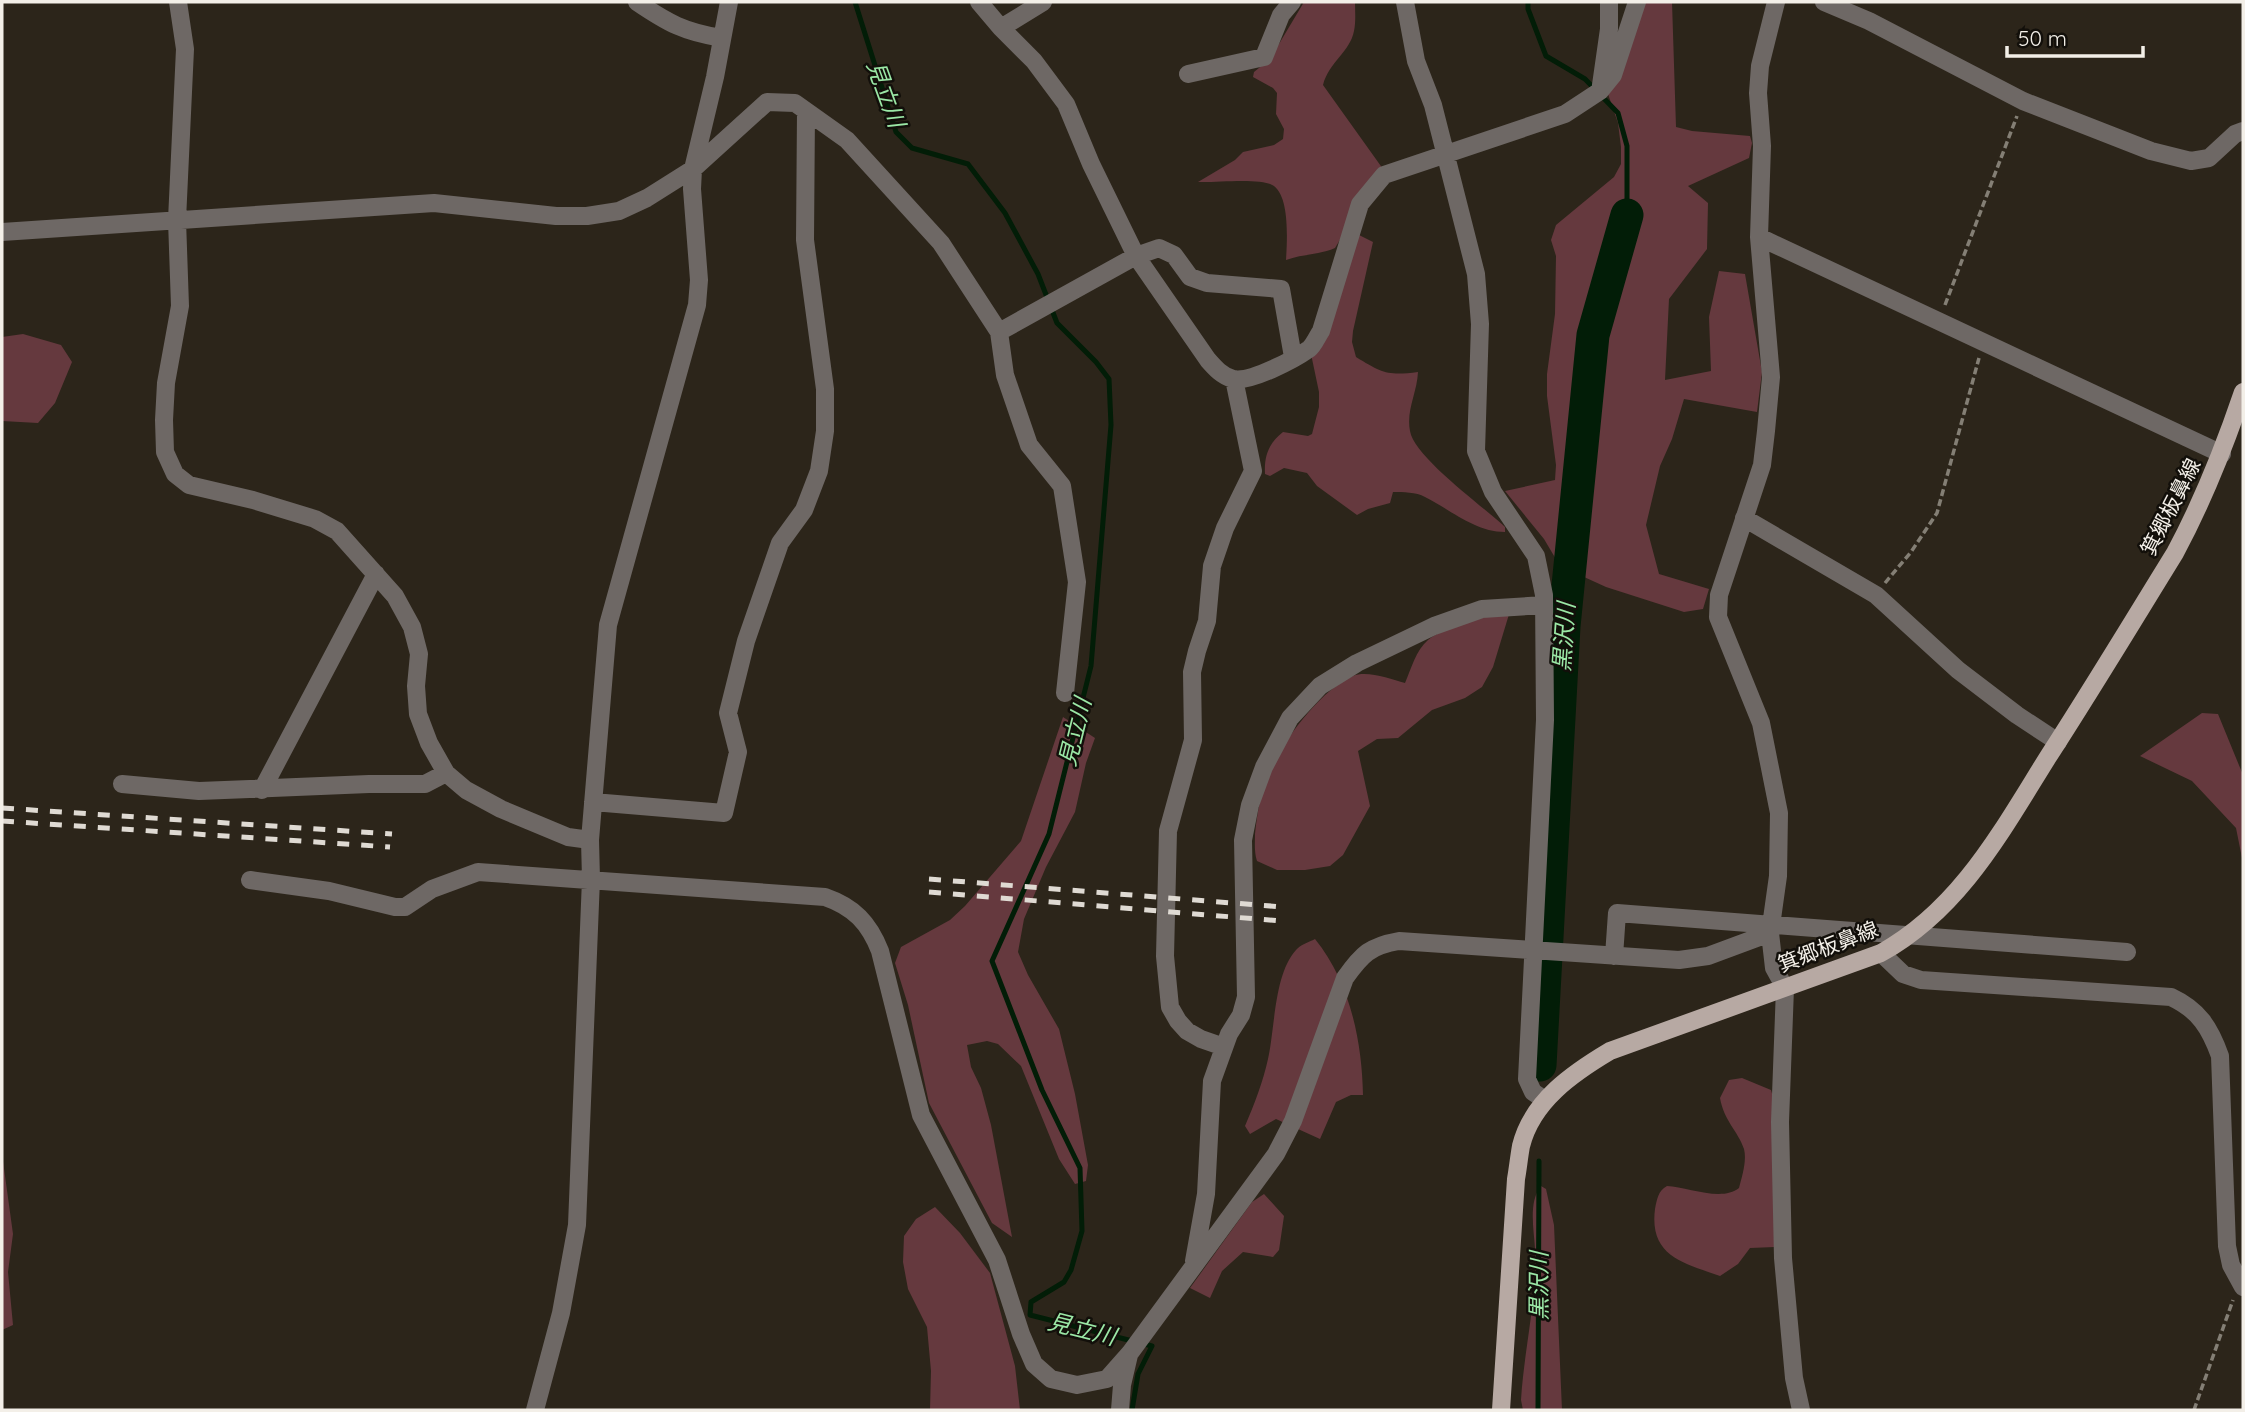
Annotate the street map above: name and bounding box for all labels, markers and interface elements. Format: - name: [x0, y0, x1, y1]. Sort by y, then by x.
- scale bar: [2007, 14, 2144, 58]
- text: 50 m: [2018, 25, 2067, 51]
- water label: 見立川: [861, 56, 913, 134]
- street label: 箕郷板鼻線: [2135, 454, 2206, 559]
- water label: 黒沢川: [1547, 599, 1581, 672]
- water label: 見立川: [1052, 692, 1098, 769]
- street label: 箕郷板鼻線: [1774, 915, 1881, 977]
- water label: 黒沢川: [1524, 1249, 1553, 1321]
- water label: 見立川: [1045, 1306, 1122, 1352]

